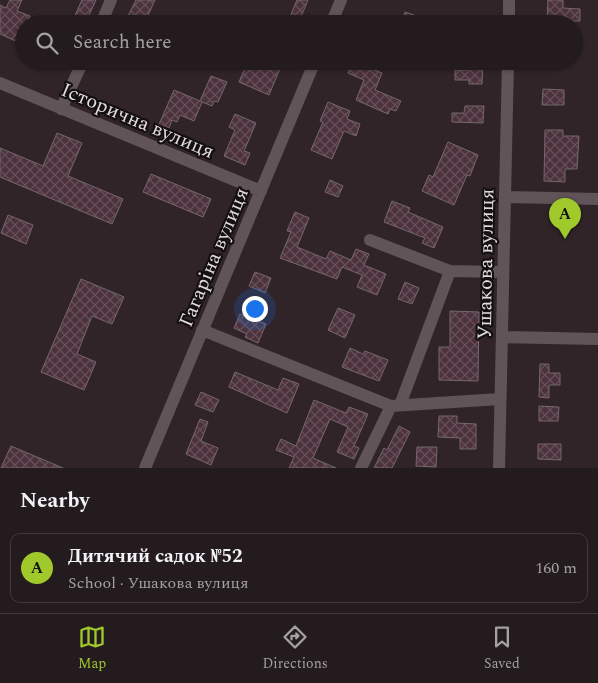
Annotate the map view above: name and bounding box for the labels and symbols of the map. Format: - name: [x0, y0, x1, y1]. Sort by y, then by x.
- street label: Історична вулиця: [56, 75, 219, 167]
- street label: Гагаріна вулиця: [171, 183, 257, 332]
- street label: Ушакова вулиця: [470, 188, 502, 340]
- pin: A: [549, 198, 581, 239]
- your location: [242, 296, 268, 322]

